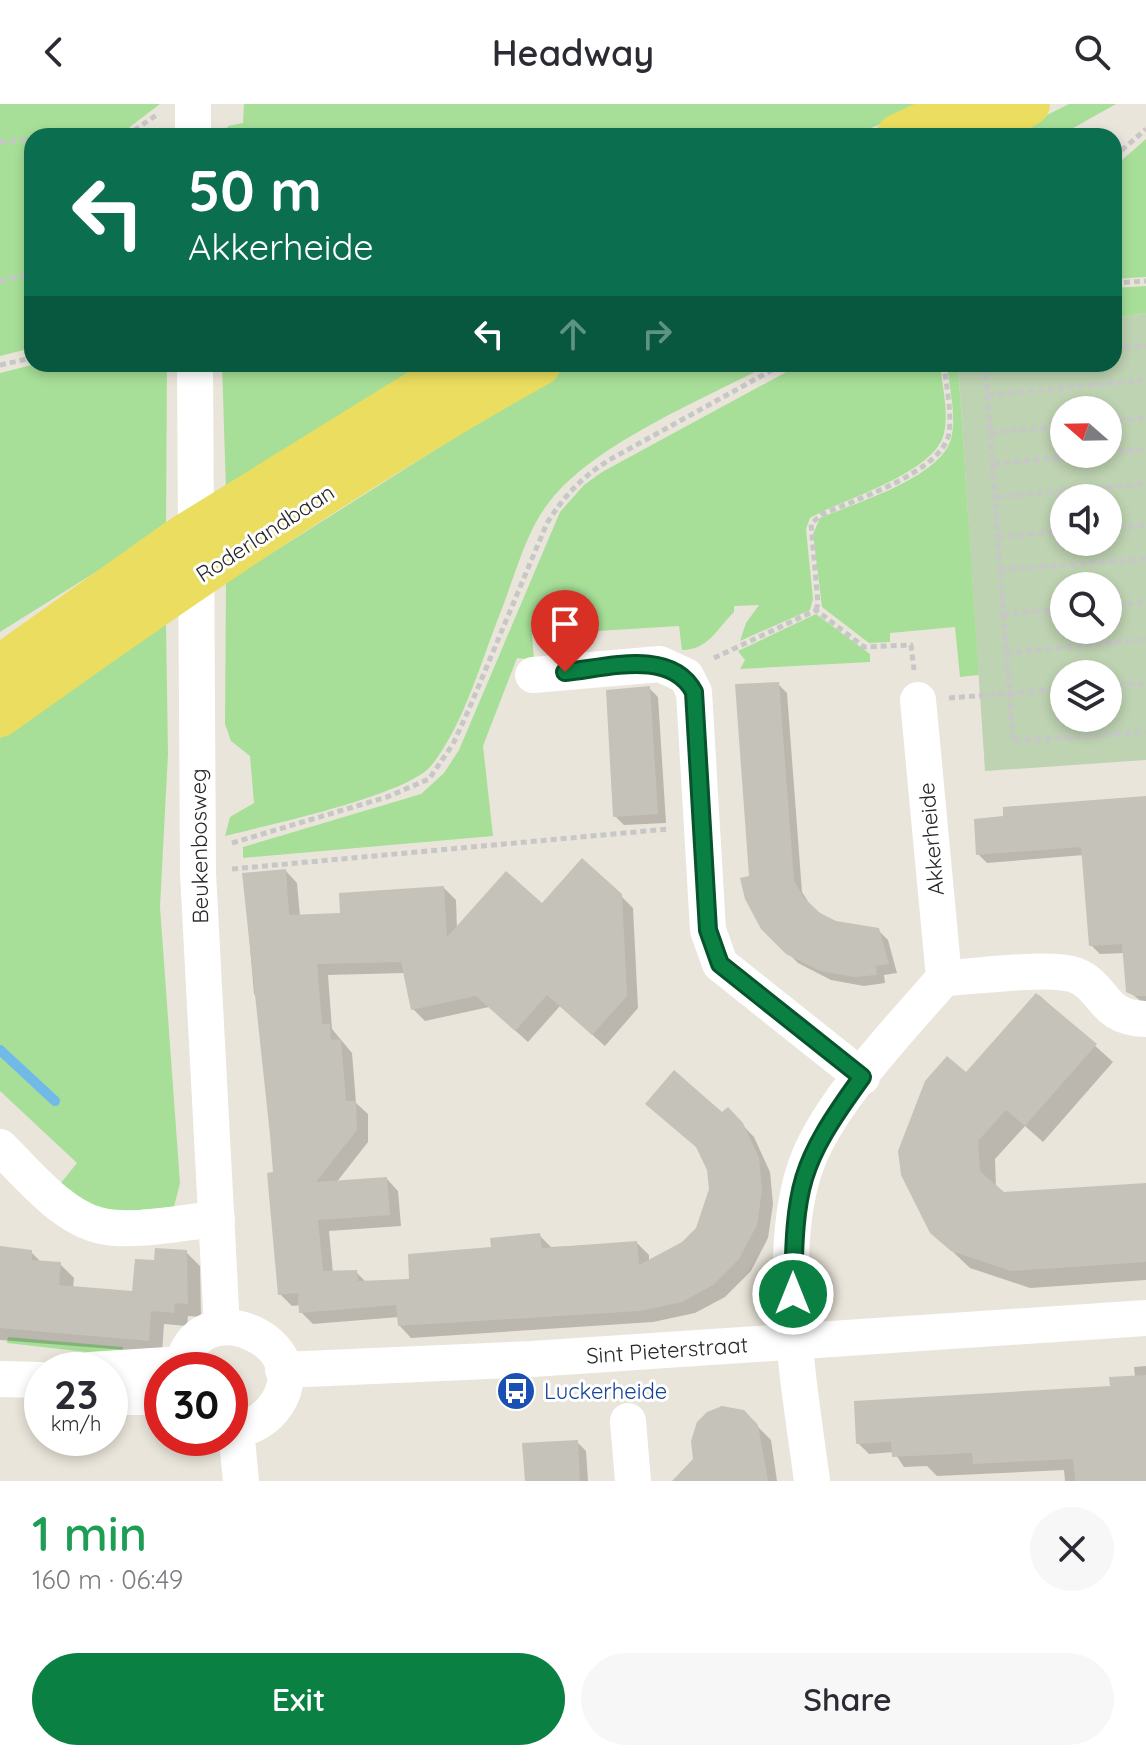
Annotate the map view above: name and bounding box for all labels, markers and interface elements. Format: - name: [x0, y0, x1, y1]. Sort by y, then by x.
- icon: back: [32, 30, 76, 74]
- text: Headway: [492, 30, 654, 75]
- icon: search: [1070, 30, 1114, 74]
- text: 50 m: [188, 155, 322, 225]
- icon: left: [56, 160, 160, 264]
- text: Akkerheide: [188, 224, 374, 269]
- icon: left: [467, 312, 511, 356]
- icon: ahead: [551, 312, 595, 356]
- icon: right: [635, 312, 679, 356]
- north arrow: [1050, 396, 1122, 468]
- map controls: [1050, 396, 1122, 732]
- street label: Roderlandbaan: [190, 478, 340, 588]
- button: sound: [1050, 484, 1122, 556]
- button: search: [1050, 572, 1122, 644]
- pin: [531, 590, 599, 672]
- icon: arrive: [543, 602, 587, 646]
- button: layers: [1050, 660, 1122, 732]
- street label: Beukenbosweg: [184, 768, 214, 924]
- street label: Akkerheide: [912, 781, 950, 897]
- position arrow: [751, 1252, 835, 1336]
- street label: Sint Pieterstraat: [585, 1330, 749, 1370]
- speed limit sign: 30: [144, 1352, 248, 1456]
- text: 23: [54, 1369, 98, 1419]
- bus stop icon: Luckerheide: [495, 1370, 537, 1412]
- place label: Luckerheide: [544, 1377, 667, 1405]
- text: km/h: [51, 1411, 101, 1436]
- text: 1 min: [32, 1503, 147, 1563]
- button: close: [1030, 1507, 1114, 1591]
- text: 160 m · 06:49: [32, 1563, 183, 1596]
- button: Exit: [32, 1653, 565, 1745]
- button: Share: [581, 1653, 1114, 1745]

